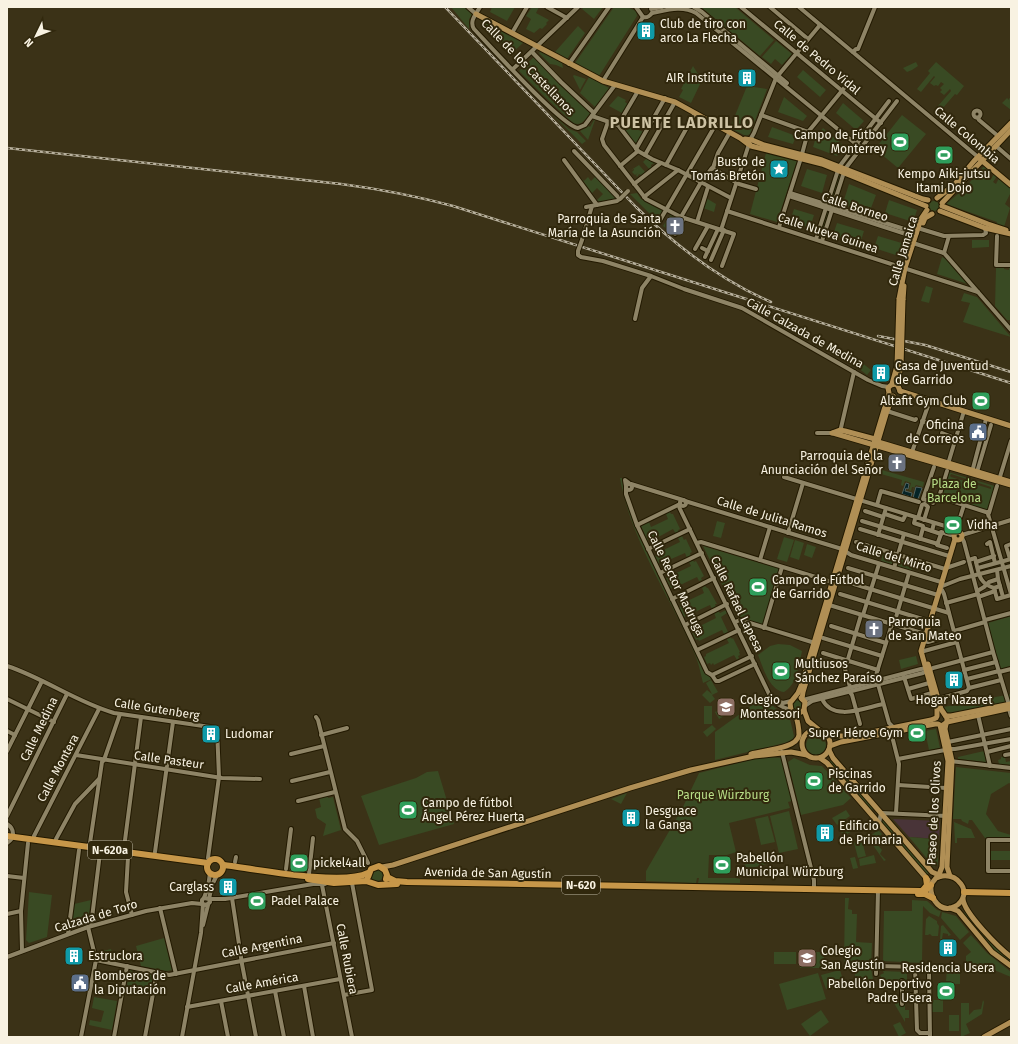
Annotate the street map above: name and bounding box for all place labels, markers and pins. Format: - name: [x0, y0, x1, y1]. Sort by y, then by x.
- place label: Club de tiro con arco La Flecha: [660, 17, 746, 45]
- building icon: Club de tiro con arco La Flecha: [635, 20, 657, 42]
- building icon: AIR Institute: [736, 67, 758, 89]
- place label: AIR Institute: [666, 71, 733, 85]
- place label: Campo de Fútbol Monterrey: [794, 128, 886, 156]
- sports icon: Campo de Fútbol Monterrey: [889, 131, 911, 153]
- sports icon: Kempo Aiki-jutsu Itami Dojo: [933, 144, 955, 166]
- place label: Busto de Tomás Bretón: [691, 155, 765, 183]
- place icon: Busto de Tomás Bretón: [768, 158, 790, 180]
- place label: Kempo Aiki-jutsu Itami Dojo: [898, 167, 990, 195]
- place label: Parroquia de Santa María de la Asunción: [548, 212, 661, 240]
- church icon: Parroquia de Santa María de la Asunción: [664, 215, 686, 237]
- place label: Casa de Juventud de Garrido: [895, 359, 989, 387]
- building icon: Casa de Juventud de Garrido: [870, 362, 892, 384]
- sports icon: Altafit Gym Club: [970, 390, 992, 412]
- place label: Altafit Gym Club: [880, 394, 967, 408]
- place label: Oficina de Correos: [906, 418, 964, 446]
- public building icon: Oficina de Correos: [967, 421, 989, 443]
- place label: Parroquia de la Anunciación del Señor: [761, 449, 883, 477]
- church icon: Parroquia de la Anunciación del Señor: [886, 452, 908, 474]
- sports icon: Vidha: [942, 514, 964, 536]
- place label: Vidha: [967, 518, 998, 532]
- place label: Campo de Fútbol de Garrido: [772, 573, 865, 601]
- sports icon: Campo de Fútbol de Garrido: [747, 576, 769, 598]
- place label: Parroquia de San Mateo: [888, 615, 962, 643]
- church icon: Parroquia de San Mateo: [863, 618, 885, 640]
- place label: Multiusos Sánchez Paraíso: [795, 657, 882, 685]
- sports icon: Multiusos Sánchez Paraíso: [770, 660, 792, 682]
- building icon: Hogar Nazaret: [943, 669, 965, 691]
- place label: Colegio Montessori: [740, 693, 800, 721]
- place label: Hogar Nazaret: [916, 693, 993, 707]
- school or university icon: Colegio Montessori: [715, 696, 737, 718]
- sports icon: Super Héroe Gym: [906, 722, 928, 744]
- building icon: Ludomar: [200, 723, 222, 745]
- place label: Super Héroe Gym: [809, 726, 903, 740]
- place label: Ludomar: [225, 727, 274, 741]
- place label: Piscinas de Garrido: [828, 767, 886, 795]
- sports icon: Piscinas de Garrido: [803, 770, 825, 792]
- place label: Campo de fútbol Ángel Pérez Huerta: [422, 796, 525, 824]
- sports icon: Campo de fútbol Ángel Pérez Huerta: [397, 799, 419, 821]
- place label: Desguace la Ganga: [645, 804, 697, 832]
- building icon: Desguace la Ganga: [620, 807, 642, 829]
- place label: Edificio de Primaria: [839, 819, 902, 847]
- building icon: Edificio de Primaria: [814, 822, 836, 844]
- place label: Pabellón Municipal Würzburg: [736, 851, 844, 879]
- sports icon: pickel4all: [288, 852, 310, 874]
- sports icon: Pabellón Municipal Würzburg: [711, 854, 733, 876]
- place label: pickel4all: [313, 856, 366, 870]
- building icon: Carglass: [217, 876, 239, 898]
- place label: Carglass: [169, 880, 214, 894]
- sports icon: Padel Palace: [246, 890, 268, 912]
- place label: Padel Palace: [271, 894, 339, 908]
- building icon: Residencia Usera: [937, 937, 959, 959]
- place label: Colegio San Agustín: [821, 944, 885, 972]
- building icon: Estruclora: [63, 945, 85, 967]
- school or university icon: Colegio San Agustín: [796, 947, 818, 969]
- place label: Estruclora: [88, 949, 143, 963]
- place label: Residencia Usera: [902, 961, 994, 975]
- place label: Bomberos de la Diputación: [94, 969, 166, 997]
- public building icon: Bomberos de la Diputación: [69, 972, 91, 994]
- place label: Pabellón Deportivo Padre Usera: [828, 977, 932, 1005]
- sports icon: Pabellón Deportivo Padre Usera: [935, 980, 957, 1002]

